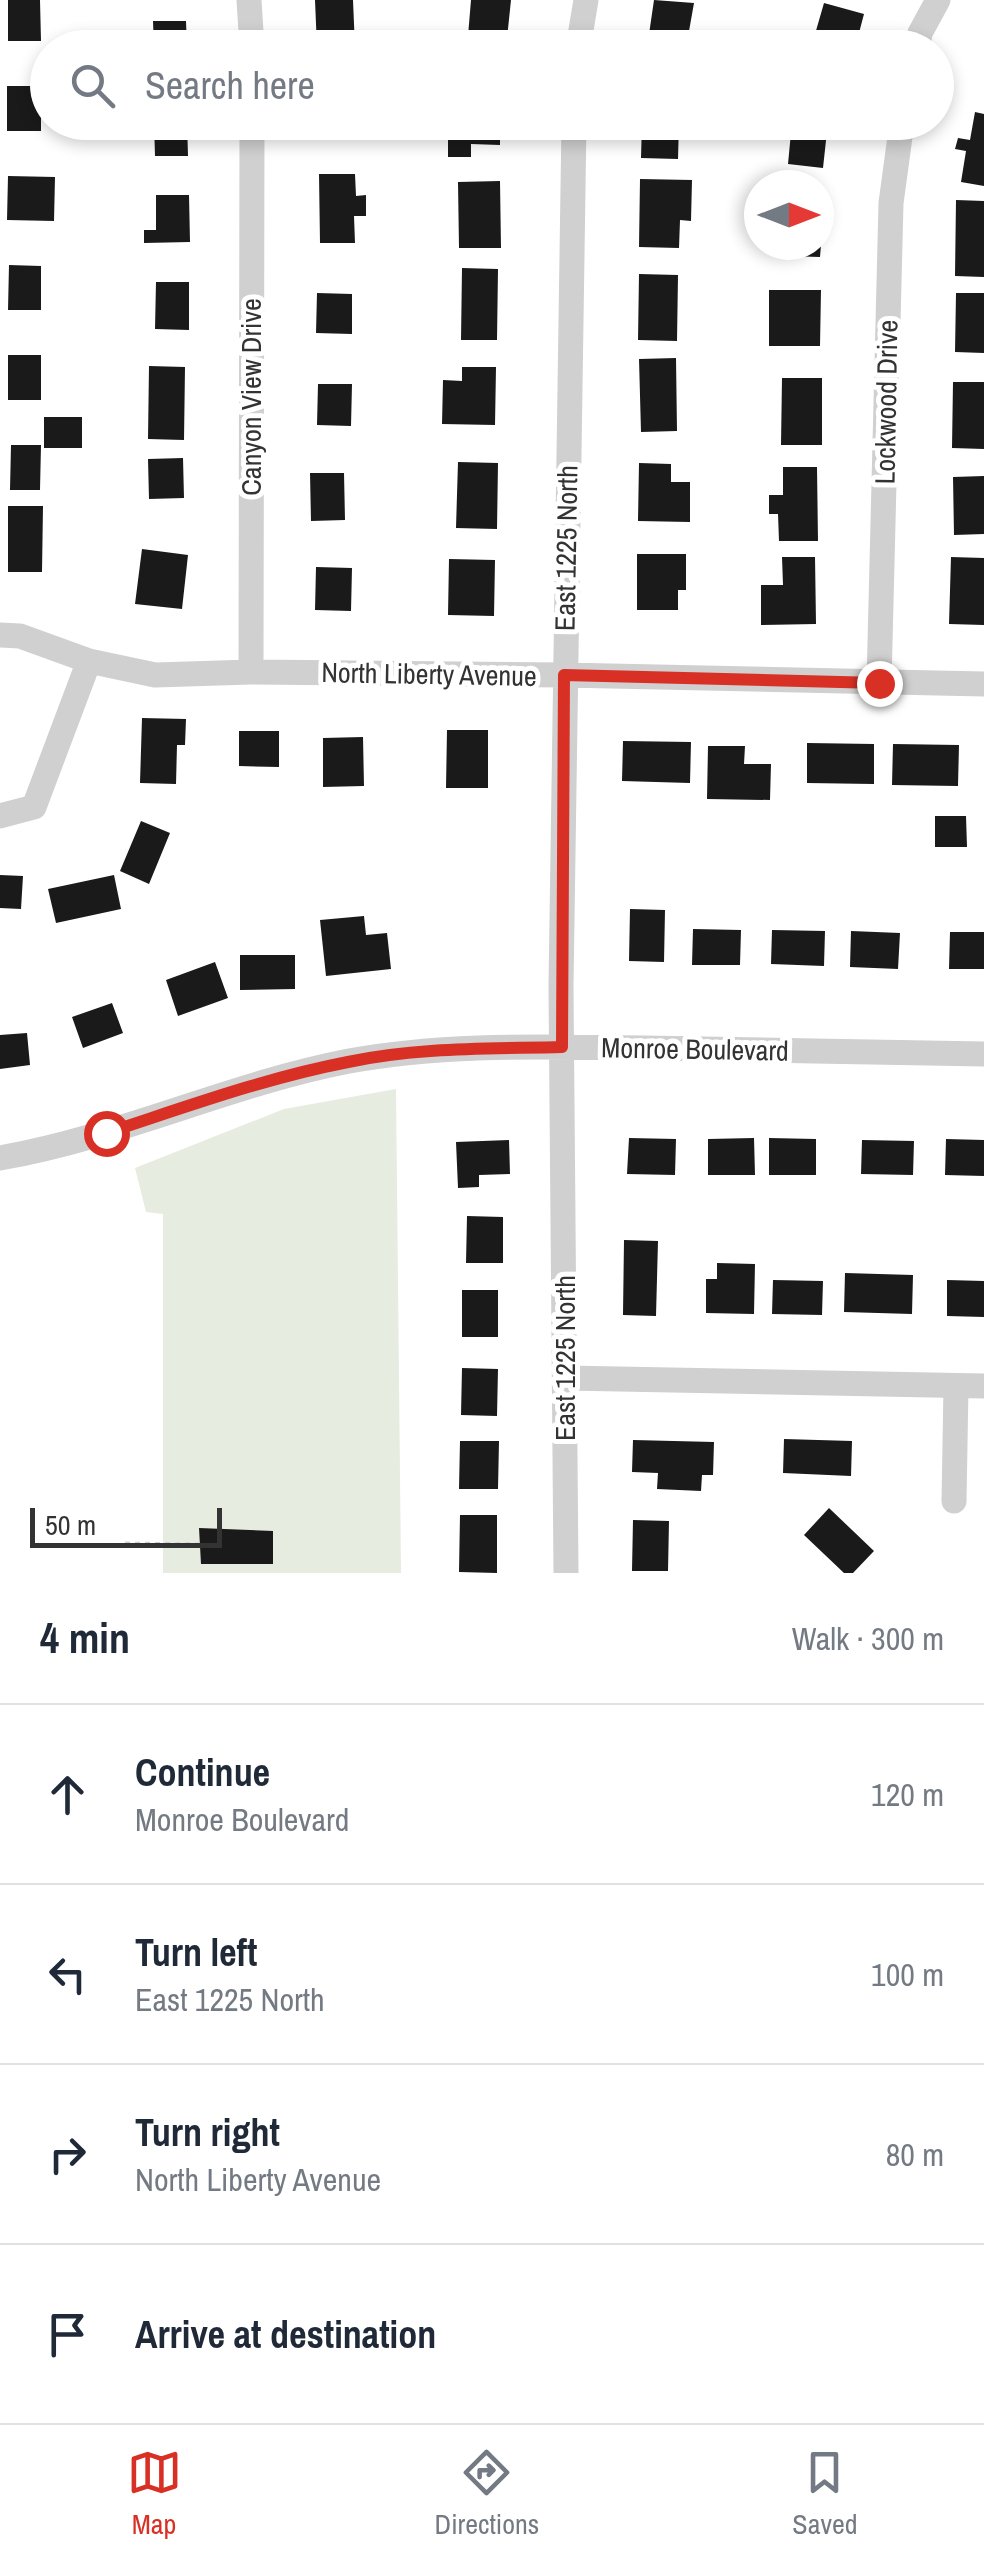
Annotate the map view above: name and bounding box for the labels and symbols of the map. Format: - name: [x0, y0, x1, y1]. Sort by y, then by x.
- north arrow: [744, 170, 834, 260]
- street label: Canyon View Drive: [232, 298, 270, 496]
- street label: Lockwood Drive: [866, 319, 906, 485]
- street label: East 1225 North: [546, 465, 586, 631]
- street label: North Liberty Avenue: [321, 653, 537, 695]
- route end: [857, 661, 903, 707]
- street label: Monroe Boulevard: [601, 1028, 789, 1070]
- route start: [84, 1111, 130, 1157]
- street label: East 1225 North: [546, 1275, 584, 1441]
- scale bar: [30, 1503, 222, 1548]

